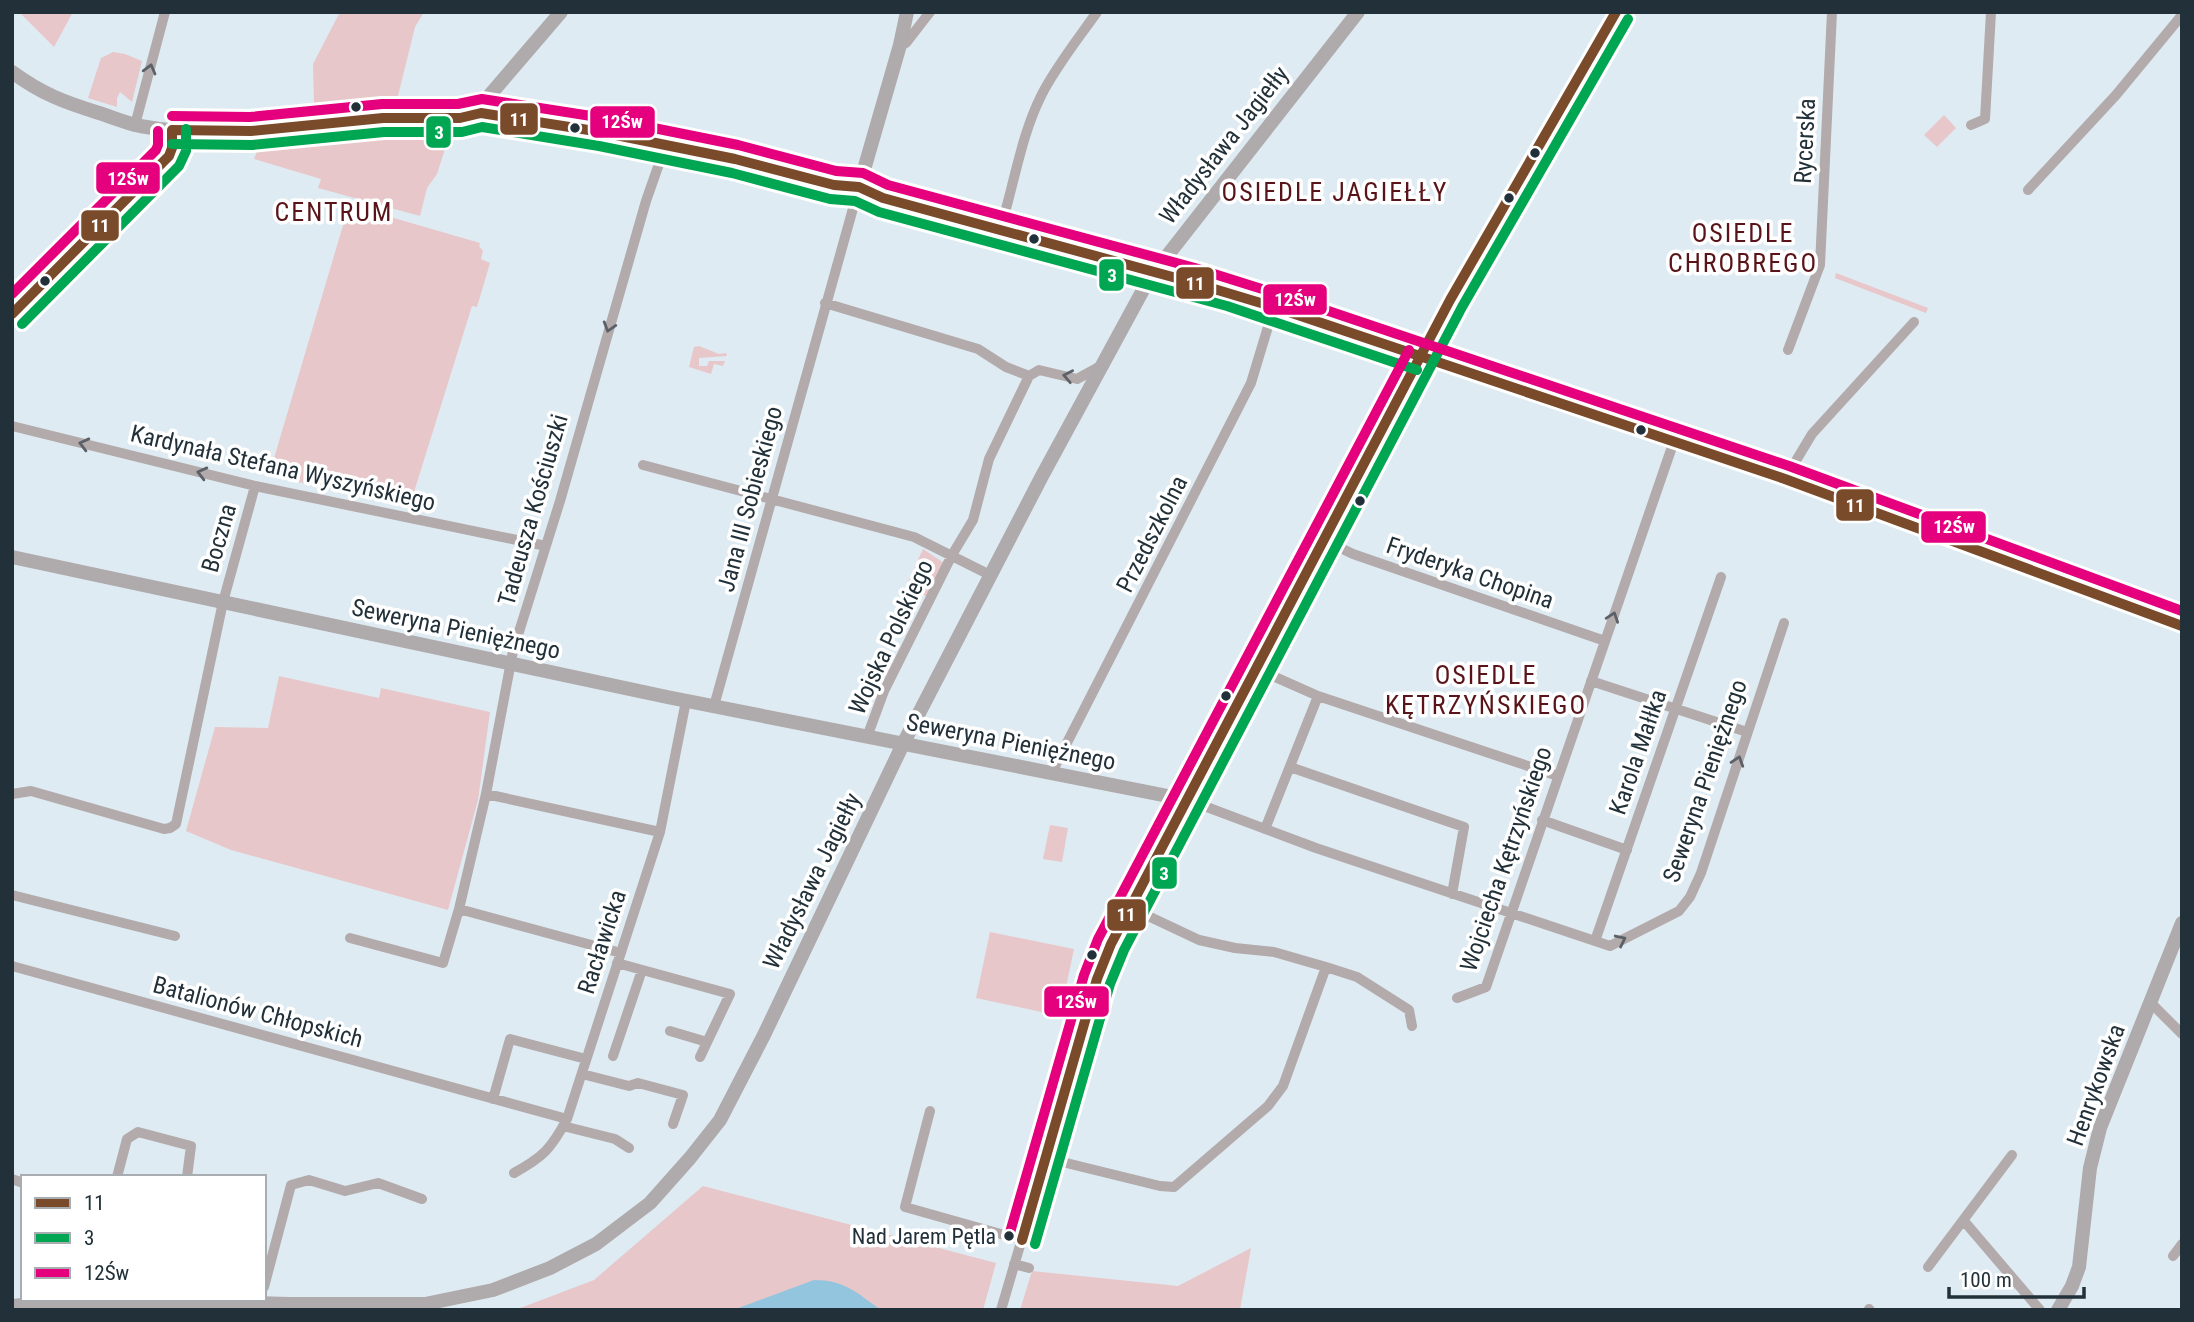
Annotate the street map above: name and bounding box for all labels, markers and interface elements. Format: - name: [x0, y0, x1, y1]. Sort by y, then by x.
- street label: Władysława Jagiełły: [1154, 61, 1294, 229]
- one-way arrow: [142, 63, 156, 75]
- street label: Rycerska: [1789, 98, 1821, 184]
- unlabelled marker: [349, 100, 363, 114]
- line badge: 11: [499, 102, 539, 136]
- line badge: 12Św: [589, 105, 656, 139]
- text: 11: [509, 108, 529, 131]
- text: 12Św: [601, 110, 643, 133]
- line badge: 3: [425, 115, 452, 149]
- text: 3: [434, 121, 444, 144]
- unlabelled marker: [568, 121, 582, 135]
- unlabelled marker: [1528, 146, 1542, 160]
- line badge: 12Św: [95, 161, 161, 195]
- text: 12Św: [107, 167, 149, 190]
- district label: OSIEDLE JAGIEŁŁY: [1222, 177, 1448, 207]
- unlabelled marker: [1502, 191, 1516, 205]
- district label: CENTRUM: [275, 197, 393, 227]
- line badge: 11: [80, 209, 120, 242]
- text: 11: [90, 214, 110, 237]
- district label: OSIEDLE CHROBREGO: [1668, 218, 1818, 278]
- unlabelled marker: [1027, 232, 1041, 246]
- line badge: 3: [1098, 258, 1125, 292]
- text: 3: [1107, 264, 1117, 287]
- line badge: 11: [1175, 266, 1215, 300]
- text: 11: [1185, 272, 1205, 295]
- unlabelled marker: [38, 274, 52, 288]
- line badge: 12Św: [1262, 283, 1328, 316]
- text: 12Św: [1274, 288, 1316, 311]
- one-way arrow: [603, 320, 617, 332]
- one-way arrow: [1062, 369, 1074, 384]
- street label: Jana III Sobieskiego: [712, 403, 788, 595]
- street label: Tadeusza Kościuszki: [492, 411, 574, 609]
- street label: Kardynała Stefana Wyszyńskiego: [128, 419, 438, 517]
- unlabelled marker: [1634, 423, 1648, 437]
- one-way arrow: [78, 437, 90, 452]
- one-way arrow: [196, 467, 208, 481]
- street label: Przedszkolna: [1111, 471, 1193, 597]
- line badge: 11: [1835, 488, 1875, 522]
- unlabelled marker: [1353, 494, 1367, 508]
- text: 11: [1845, 494, 1865, 517]
- street label: Boczna: [196, 501, 242, 575]
- line badge: 12Św: [1920, 510, 1987, 544]
- text: 12Św: [1933, 515, 1975, 538]
- street label: Fryderyka Chopina: [1383, 531, 1557, 615]
- street label: Wojska Polskiego: [843, 555, 939, 719]
- street label: Seweryna Pieniężnego: [349, 593, 563, 665]
- one-way arrow: [1605, 612, 1619, 624]
- district label: OSIEDLE KĘTRZYŃSKIEGO: [1385, 660, 1587, 720]
- street label: Seweryna Pieniężnego: [1657, 676, 1753, 886]
- street label: Karola Małłka: [1604, 686, 1672, 818]
- unlabelled marker: [1219, 689, 1233, 703]
- street label: Seweryna Pieniężnego: [904, 708, 1118, 776]
- street label: Wojciecha Kętrzyńskiego: [1454, 743, 1558, 975]
- one-way arrow: [1729, 755, 1744, 767]
- street label: Władysława Jagiełły: [757, 788, 867, 974]
- line badge: 3: [1151, 856, 1178, 890]
- text: 3: [1159, 862, 1169, 885]
- street label: Racławicka: [572, 887, 632, 997]
- line badge: 11: [1106, 898, 1147, 932]
- text: 11: [1116, 903, 1136, 926]
- one-way arrow: [1614, 934, 1626, 948]
- unlabelled marker: [1085, 948, 1099, 962]
- street label: Batalionów Chłopskich: [150, 971, 366, 1053]
- line badge: 12Św: [1043, 985, 1110, 1018]
- text: 12Św: [1055, 990, 1097, 1013]
- street label: Henrykowska: [2061, 1021, 2131, 1149]
- legend: [21, 1175, 266, 1301]
- text: 11: [84, 1191, 105, 1215]
- place label: Nad Jarem Pętla: [852, 1224, 996, 1249]
- text: 3: [84, 1226, 94, 1250]
- marker: Nad Jarem Pętla: [1002, 1229, 1016, 1243]
- scale bar: [1949, 1256, 2084, 1300]
- text: 12Św: [84, 1261, 130, 1285]
- text: 100 m: [1960, 1268, 2012, 1292]

